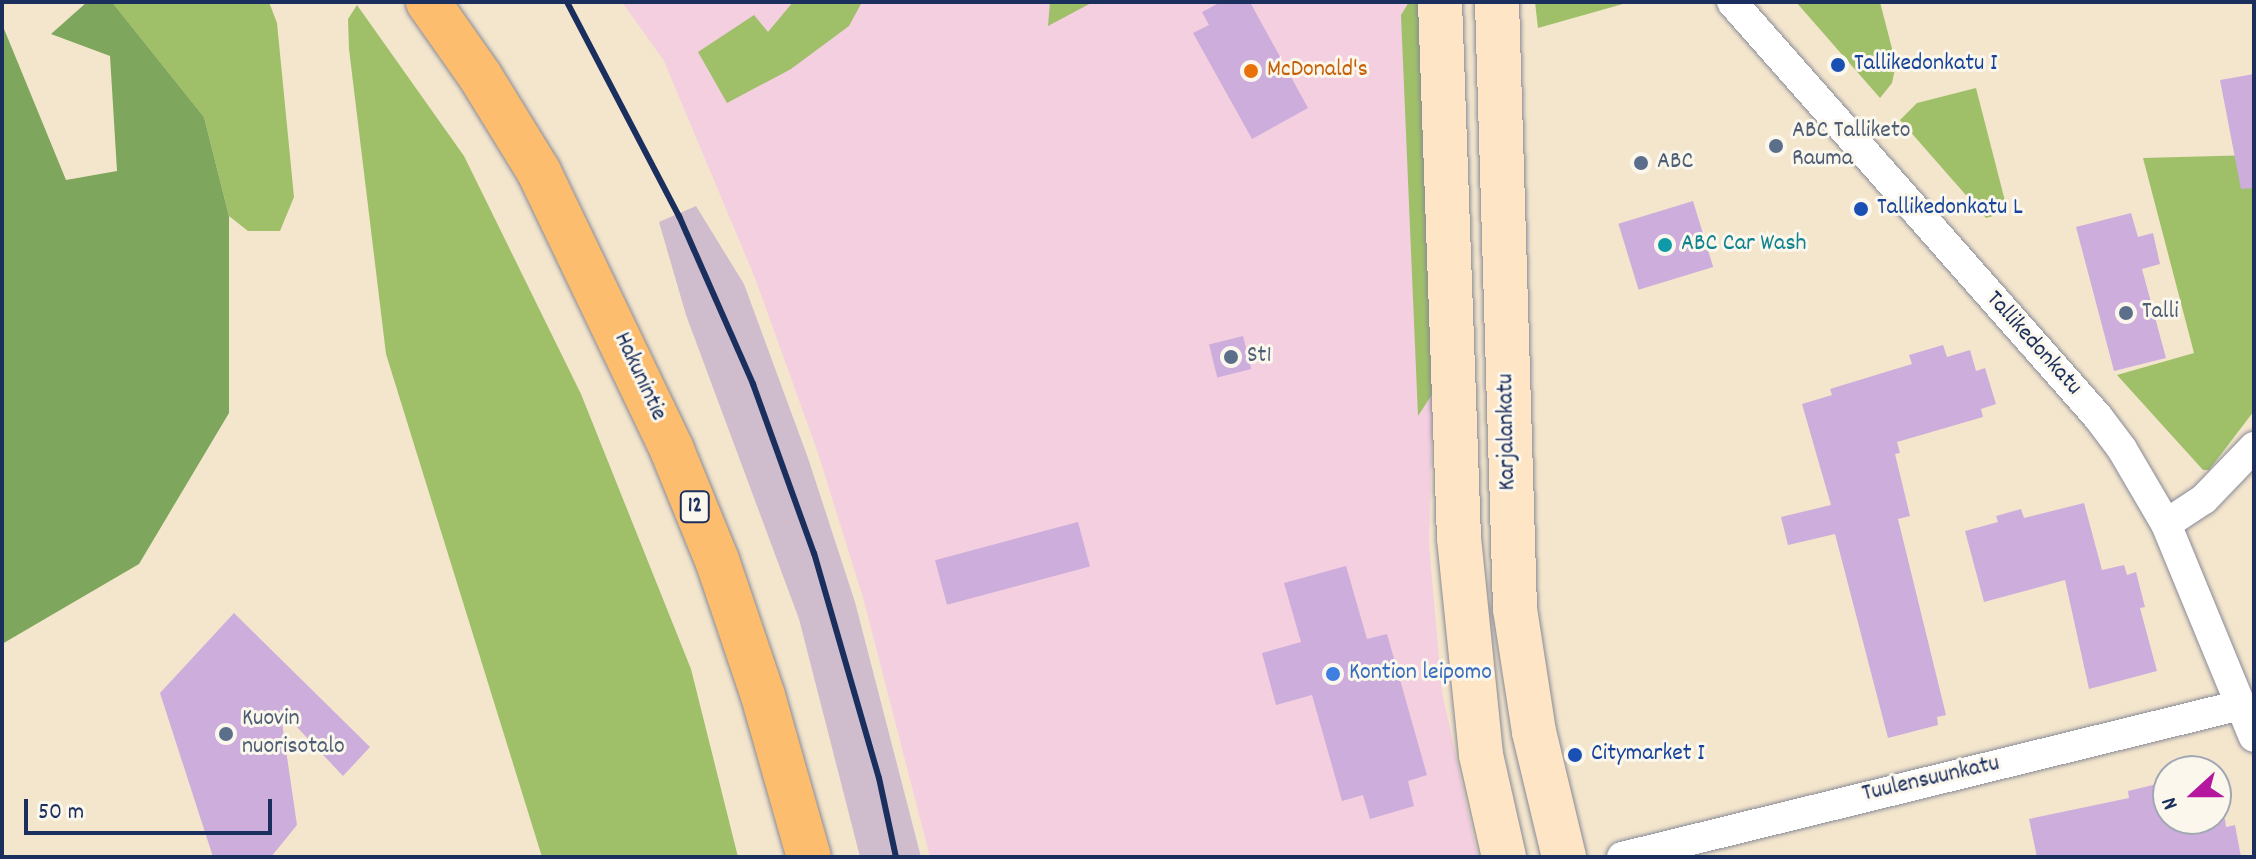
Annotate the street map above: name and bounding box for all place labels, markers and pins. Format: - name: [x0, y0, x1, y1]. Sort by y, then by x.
- place label: Tallikedonkatu I: [1854, 51, 1997, 79]
- marker: Tallikedonkatu I: [1829, 56, 1847, 74]
- place label: McDonald's: [1267, 57, 1368, 85]
- marker: McDonald's: [1242, 62, 1260, 80]
- place label: ABC Talliketo Rauma: [1792, 118, 1910, 174]
- marker: ABC Talliketo Rauma: [1767, 137, 1785, 155]
- place label: ABC: [1657, 149, 1693, 177]
- marker: ABC: [1632, 154, 1650, 172]
- place label: Tallikedonkatu L: [1877, 195, 2023, 223]
- marker: Tallikedonkatu L: [1852, 200, 1870, 218]
- place label: ABC Car Wash: [1681, 231, 1806, 259]
- marker: ABC Car Wash: [1656, 236, 1674, 254]
- place label: Talli: [2142, 299, 2179, 327]
- marker: Talli: [2117, 304, 2135, 322]
- place label: St1: [1247, 343, 1272, 371]
- marker: St1: [1222, 348, 1240, 366]
- place label: Kontion leipomo: [1349, 660, 1492, 688]
- marker: Kontion leipomo: [1324, 665, 1342, 683]
- place label: Kuovin nuorisotalo: [242, 706, 345, 762]
- marker: Kuovin nuorisotalo: [217, 725, 235, 743]
- place label: Citymarket I: [1591, 741, 1705, 769]
- marker: Citymarket I: [1566, 746, 1584, 764]

